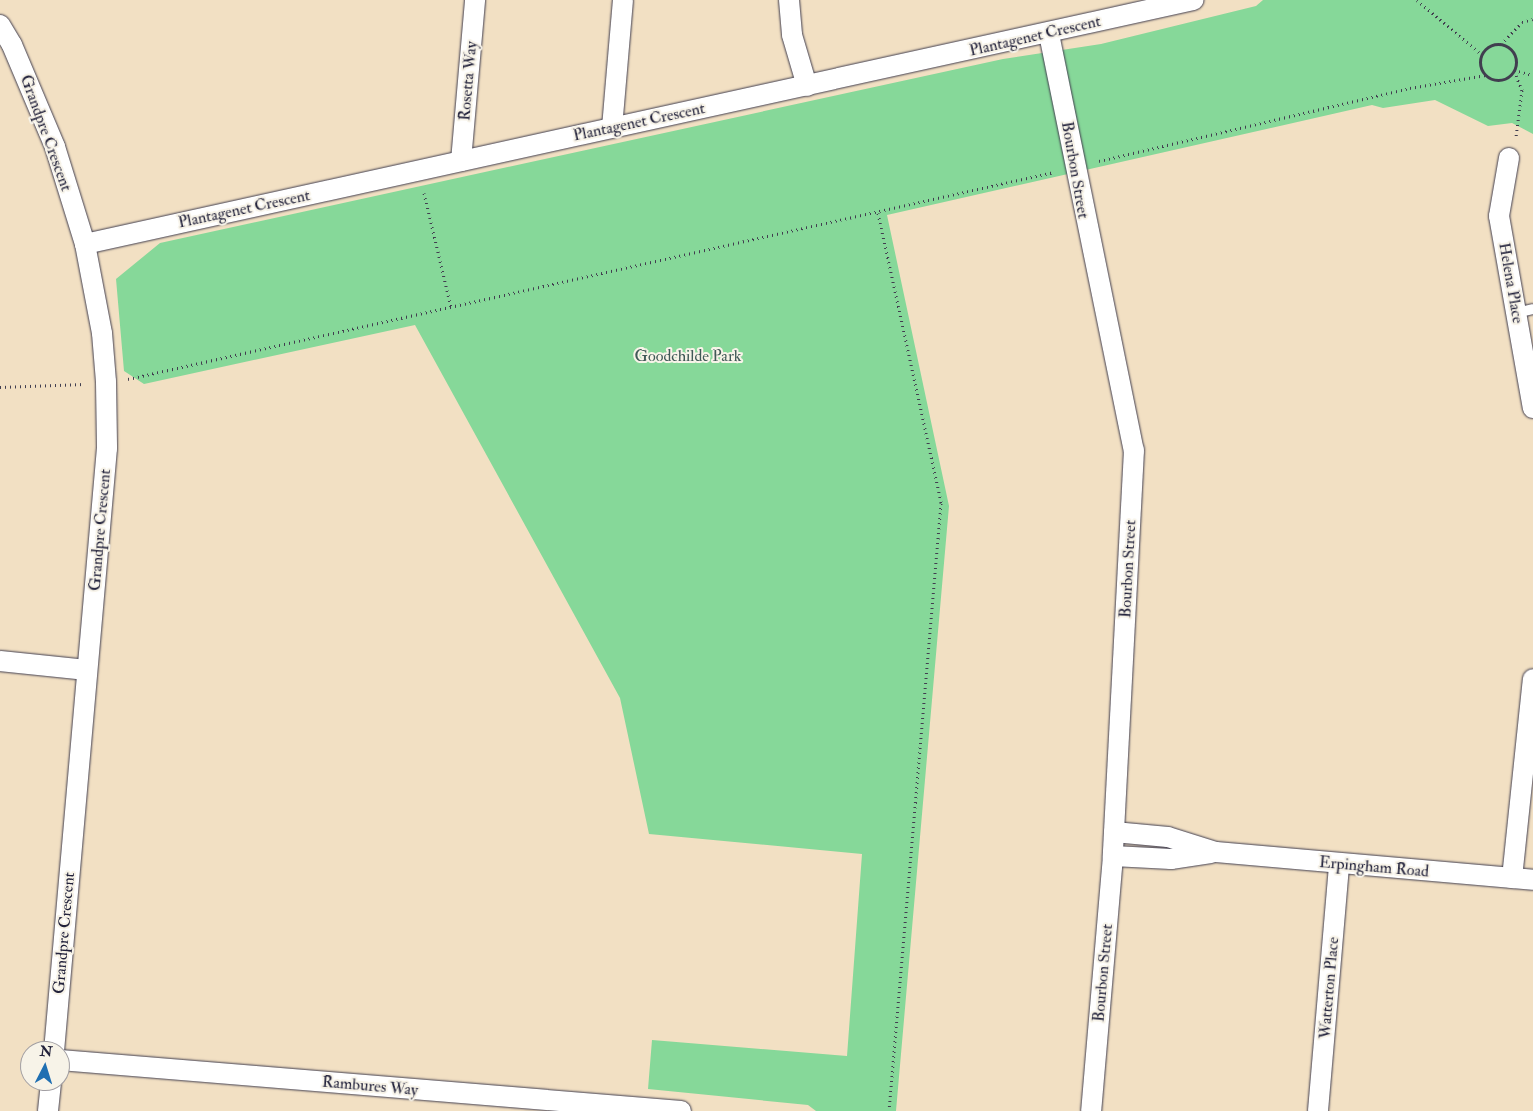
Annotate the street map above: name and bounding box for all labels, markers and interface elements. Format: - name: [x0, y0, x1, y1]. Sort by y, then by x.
- street label: Plantagenet Crescent: [967, 12, 1103, 60]
- street label: Rosetta Way: [455, 40, 481, 122]
- street label: Grandpre Crescent: [16, 72, 76, 194]
- street label: Plantagenet Crescent: [571, 99, 707, 145]
- street label: Bourbon Street: [1057, 120, 1093, 220]
- street label: Plantagenet Crescent: [176, 186, 312, 232]
- street label: Helena Place: [1494, 241, 1528, 325]
- park label: Goodchilde Park: [635, 346, 741, 366]
- street label: Grandpre Crescent: [85, 468, 115, 592]
- street label: Bourbon Street: [1116, 519, 1140, 619]
- street label: Erpingham Road: [1318, 853, 1430, 881]
- street label: Grandpre Crescent: [49, 871, 79, 995]
- street label: Bourbon Street: [1089, 923, 1117, 1023]
- street label: Watterton Place: [1315, 936, 1343, 1040]
- north arrow: [20, 1041, 70, 1091]
- text: N: [39, 1043, 53, 1061]
- street label: Rambures Way: [321, 1072, 419, 1100]

